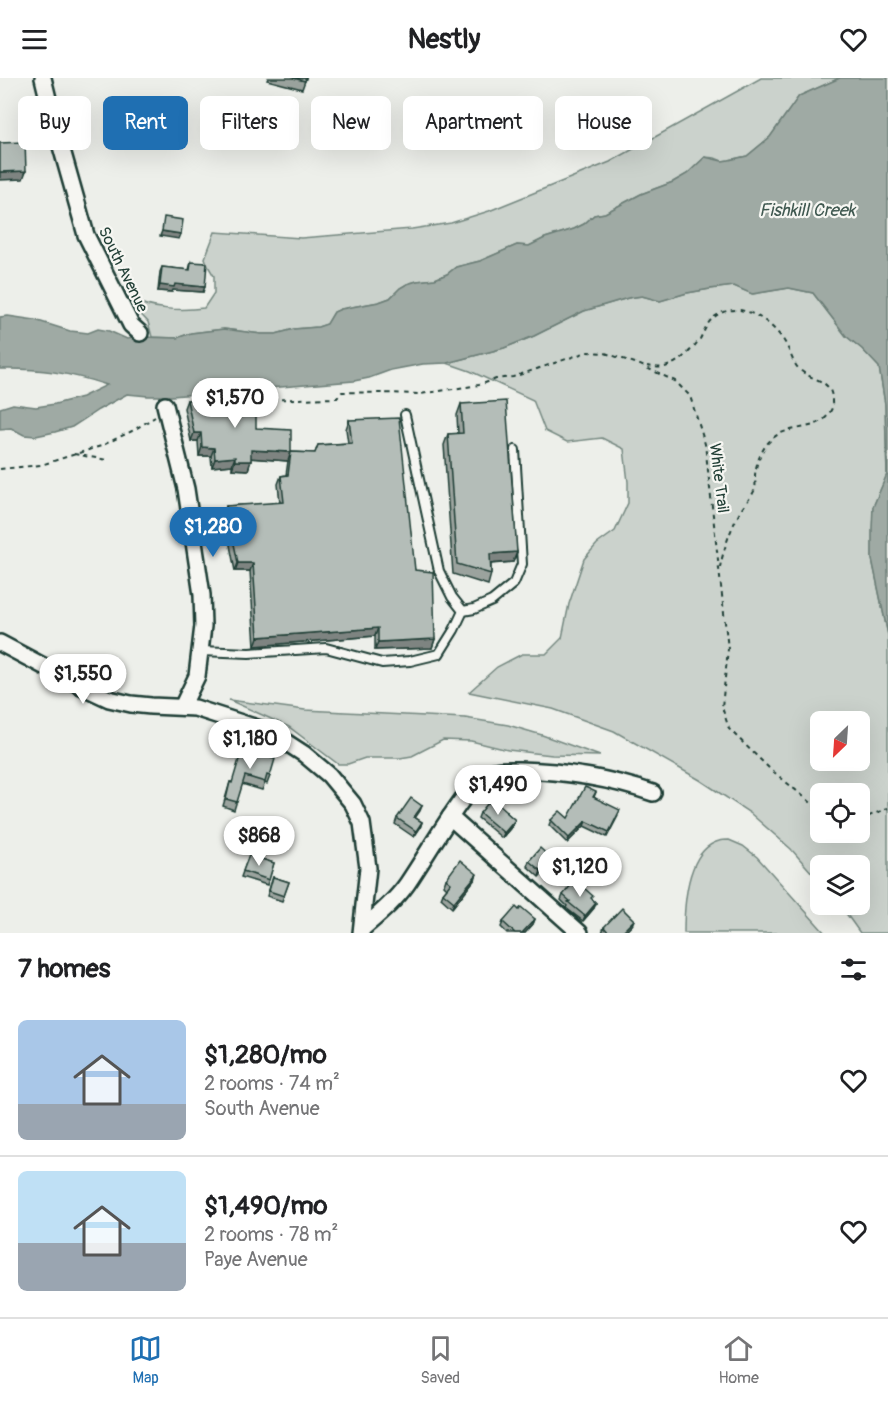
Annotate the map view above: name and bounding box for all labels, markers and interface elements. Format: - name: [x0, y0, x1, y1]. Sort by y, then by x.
- icon: menu: [18, 23, 51, 56]
- text: Nestly: [408, 23, 480, 56]
- icon: heart: [837, 23, 870, 56]
- chip: Buy: [18, 96, 91, 150]
- chip: Rent: [103, 96, 188, 150]
- chip: Filters: [200, 96, 299, 150]
- chip: New: [311, 96, 391, 150]
- chip: Apartment: [403, 96, 543, 150]
- chip: House: [555, 96, 652, 150]
- water label: Fishkill Creek: [759, 199, 857, 222]
- street label: South Avenue: [94, 223, 152, 316]
- pin: $1,570: [186, 378, 284, 429]
- text: $1,570: [206, 385, 264, 410]
- street label: White Trail: [705, 442, 733, 514]
- pin: $1,280: [164, 507, 262, 558]
- text: $1,280: [184, 514, 242, 539]
- pin: $1,550: [34, 654, 132, 705]
- text: $1,550: [53, 661, 113, 686]
- north arrow: [810, 711, 870, 771]
- map controls: [810, 711, 870, 915]
- pin: $1,180: [201, 719, 299, 770]
- text: $1,180: [222, 726, 278, 751]
- pin: $1,490: [449, 765, 547, 816]
- text: $1,490: [468, 772, 528, 797]
- button: locate: [810, 783, 870, 843]
- pin: $868: [223, 816, 295, 867]
- text: $868: [238, 823, 280, 848]
- pin: $1,120: [531, 847, 629, 898]
- text: $1,120: [552, 854, 608, 879]
- button: layers: [810, 855, 870, 915]
- text: 7 homes: [18, 953, 110, 985]
- icon: filters: [837, 953, 870, 986]
- text: $1,280/mo: [204, 1039, 327, 1071]
- icon: home: [66, 1044, 138, 1116]
- icon: heart: [837, 1064, 870, 1097]
- text: 2 rooms · 74 m²: [204, 1071, 340, 1096]
- text: South Avenue: [204, 1096, 320, 1121]
- text: $1,490/mo: [204, 1190, 327, 1222]
- icon: home: [66, 1195, 138, 1267]
- icon: heart: [837, 1215, 870, 1248]
- text: 2 rooms · 78 m²: [204, 1222, 338, 1247]
- text: Paye Avenue: [204, 1247, 308, 1272]
- tab: Map: [129, 1332, 162, 1388]
- tab: Saved: [420, 1332, 460, 1388]
- tab: Home: [718, 1332, 759, 1388]

